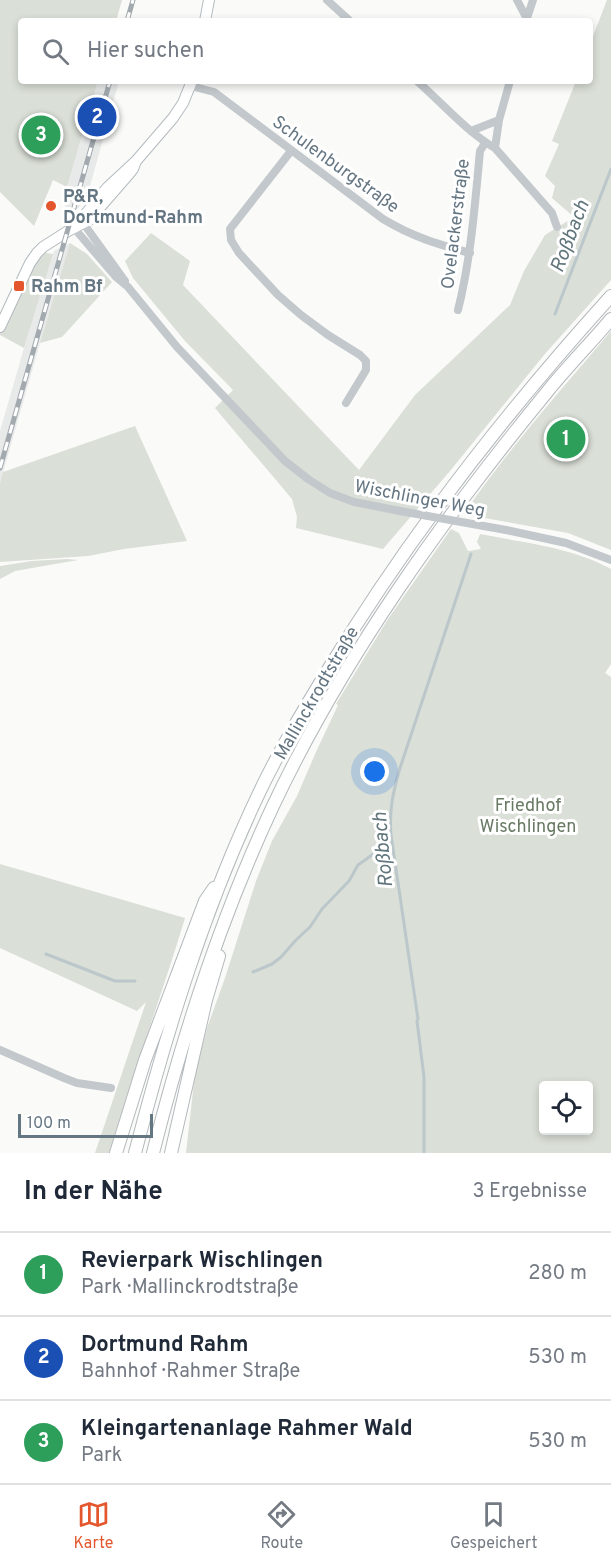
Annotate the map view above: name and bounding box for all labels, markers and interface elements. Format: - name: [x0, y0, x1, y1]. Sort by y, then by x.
- search box: [18, 18, 593, 84]
- icon: search: [39, 35, 72, 68]
- text: Hier suchen: [87, 38, 204, 65]
- pin: 2: [78, 94, 116, 140]
- street label: Schulenburgstraße: [267, 111, 403, 219]
- pin: 3: [22, 112, 60, 158]
- street label: Ovelackerstraße: [437, 158, 476, 291]
- place label: P&R, Dortmund-Rahm: [63, 186, 203, 230]
- water label: Roßbach: [545, 197, 597, 277]
- marker: P&R, Dortmund-Rahm: [44, 199, 58, 213]
- place label: Rahm Bf: [31, 276, 103, 299]
- marker: Rahm Bf: [12, 279, 26, 293]
- pin: 1: [546, 416, 586, 462]
- street label: Wischlinger Weg: [353, 476, 487, 523]
- street label: Mallinckrodtstraße: [270, 623, 365, 765]
- your location: [360, 757, 389, 786]
- park label: Friedhof Wischlingen: [480, 795, 576, 839]
- water label: Roßbach: [368, 811, 400, 889]
- map controls: [539, 1081, 593, 1135]
- button: locate: [539, 1081, 593, 1135]
- scale bar: [18, 1111, 153, 1138]
- text: 100 m: [27, 1114, 71, 1134]
- text: In der Nähe: [24, 1176, 163, 1209]
- text: 3 Ergebnisse: [472, 1179, 587, 1205]
- text: Revierpark Wischlingen: [81, 1248, 323, 1275]
- text: 1: [40, 1261, 48, 1287]
- text: 280 m: [528, 1261, 587, 1287]
- text: Park · Mallinckrodtstraße: [81, 1275, 299, 1301]
- text: Dortmund Rahm: [81, 1332, 249, 1359]
- text: 2: [37, 1345, 50, 1371]
- text: 530 m: [528, 1345, 587, 1371]
- text: Bahnhof · Rahmer Straße: [81, 1359, 300, 1385]
- text: Kleingartenanlage Rahmer Wald: [81, 1416, 413, 1443]
- text: 3: [38, 1429, 50, 1455]
- text: 530 m: [528, 1429, 587, 1455]
- text: Park: [81, 1443, 122, 1469]
- tab: Karte: [73, 1498, 113, 1554]
- tab: Route: [260, 1498, 303, 1554]
- tab: Gespeichert: [450, 1498, 538, 1554]

